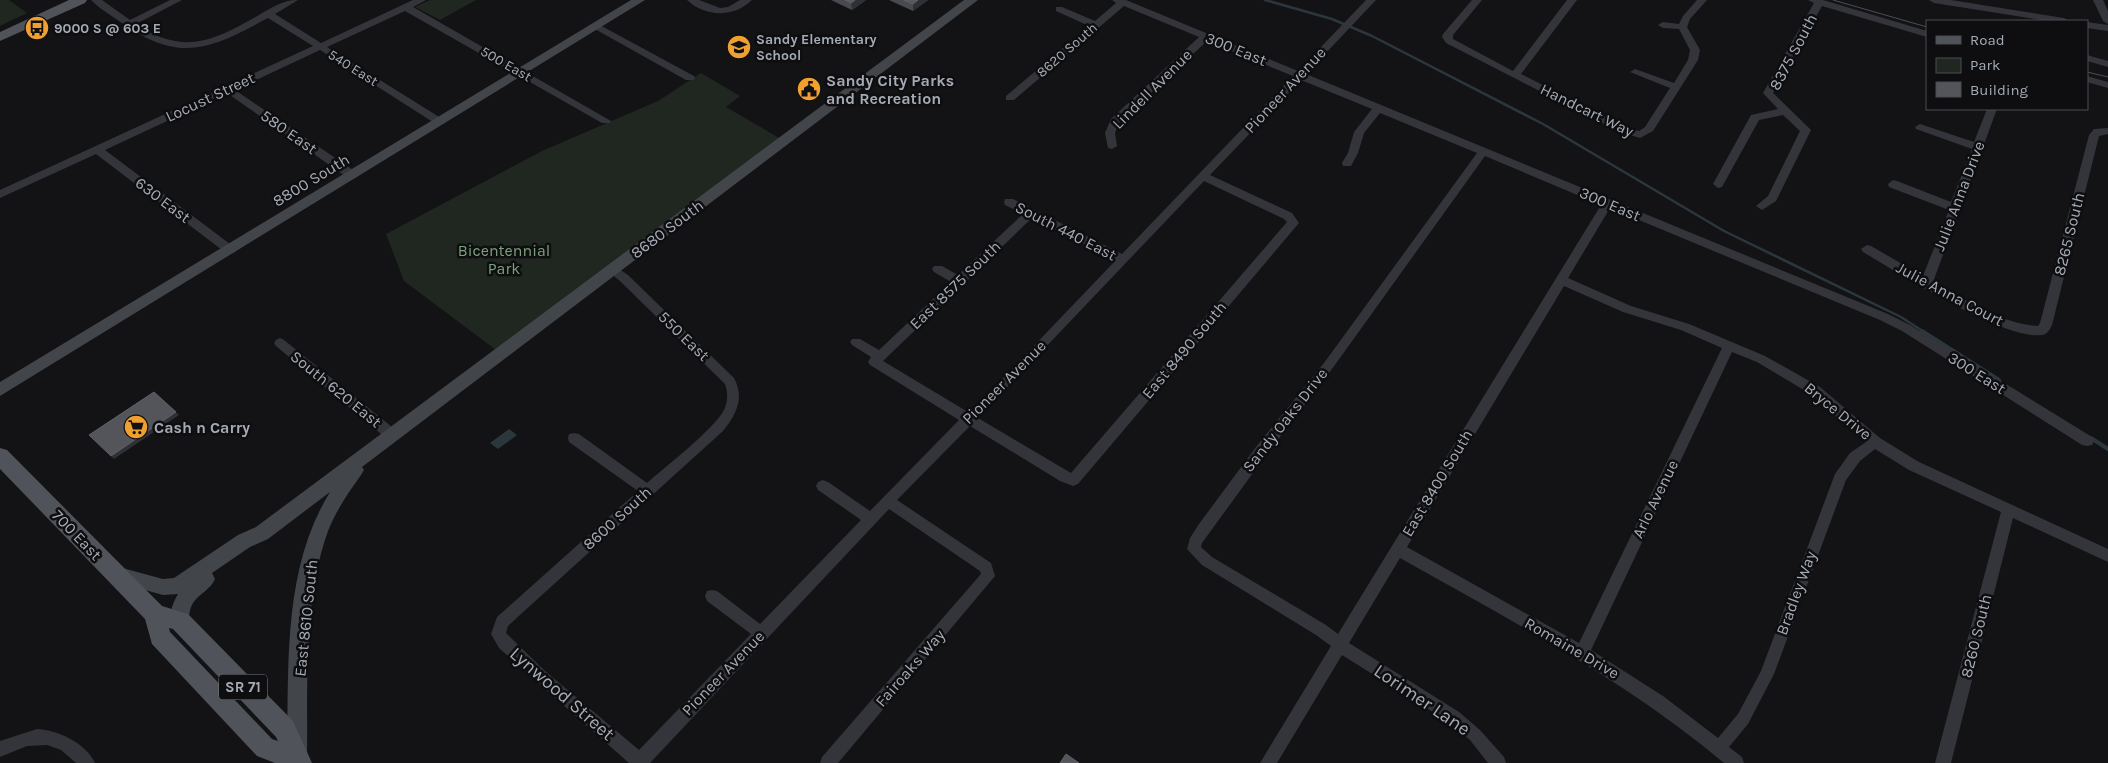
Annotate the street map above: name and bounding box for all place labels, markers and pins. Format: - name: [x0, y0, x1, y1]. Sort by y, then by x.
- bus stop icon: 9000 S @ 603 E: [24, 15, 50, 41]
- place label: 9000 S @ 603 E: [54, 20, 161, 37]
- place label: Sandy Elementary School: [756, 31, 877, 64]
- school or university icon: Sandy Elementary School: [726, 34, 752, 60]
- place label: Sandy City Parks and Recreation: [826, 71, 954, 108]
- public building icon: Sandy City Parks and Recreation: [796, 76, 822, 102]
- supermarket icon: Cash n Carry: [123, 414, 149, 440]
- place label: Cash n Carry: [154, 418, 250, 437]

